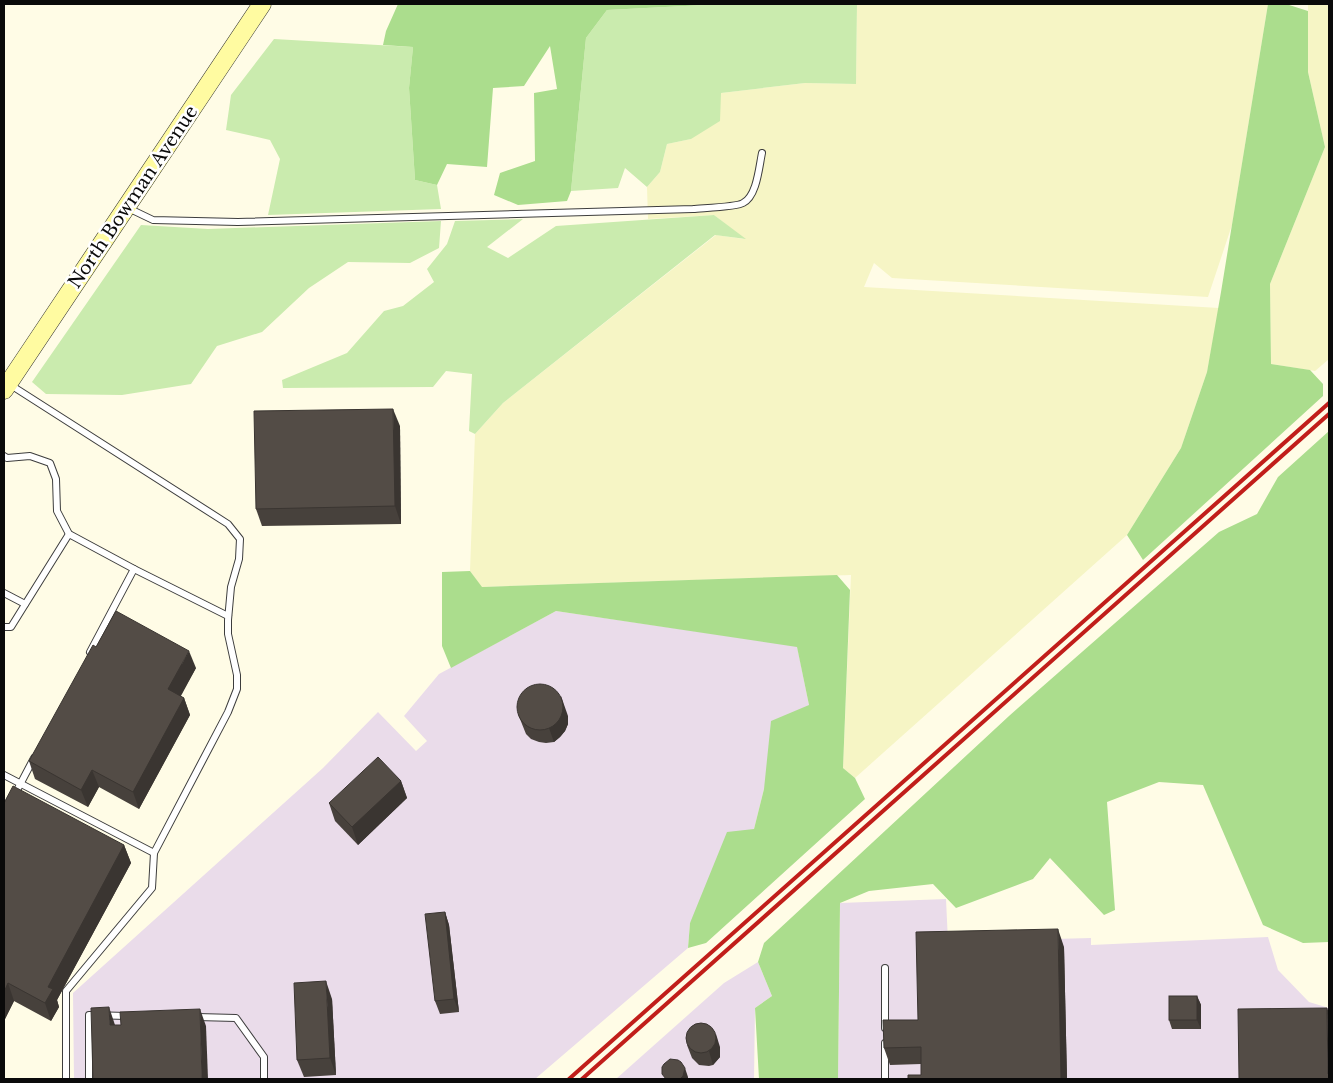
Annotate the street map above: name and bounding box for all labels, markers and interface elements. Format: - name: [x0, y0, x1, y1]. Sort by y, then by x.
- street label: North Bowman Avenue: [64, 101, 202, 293]

